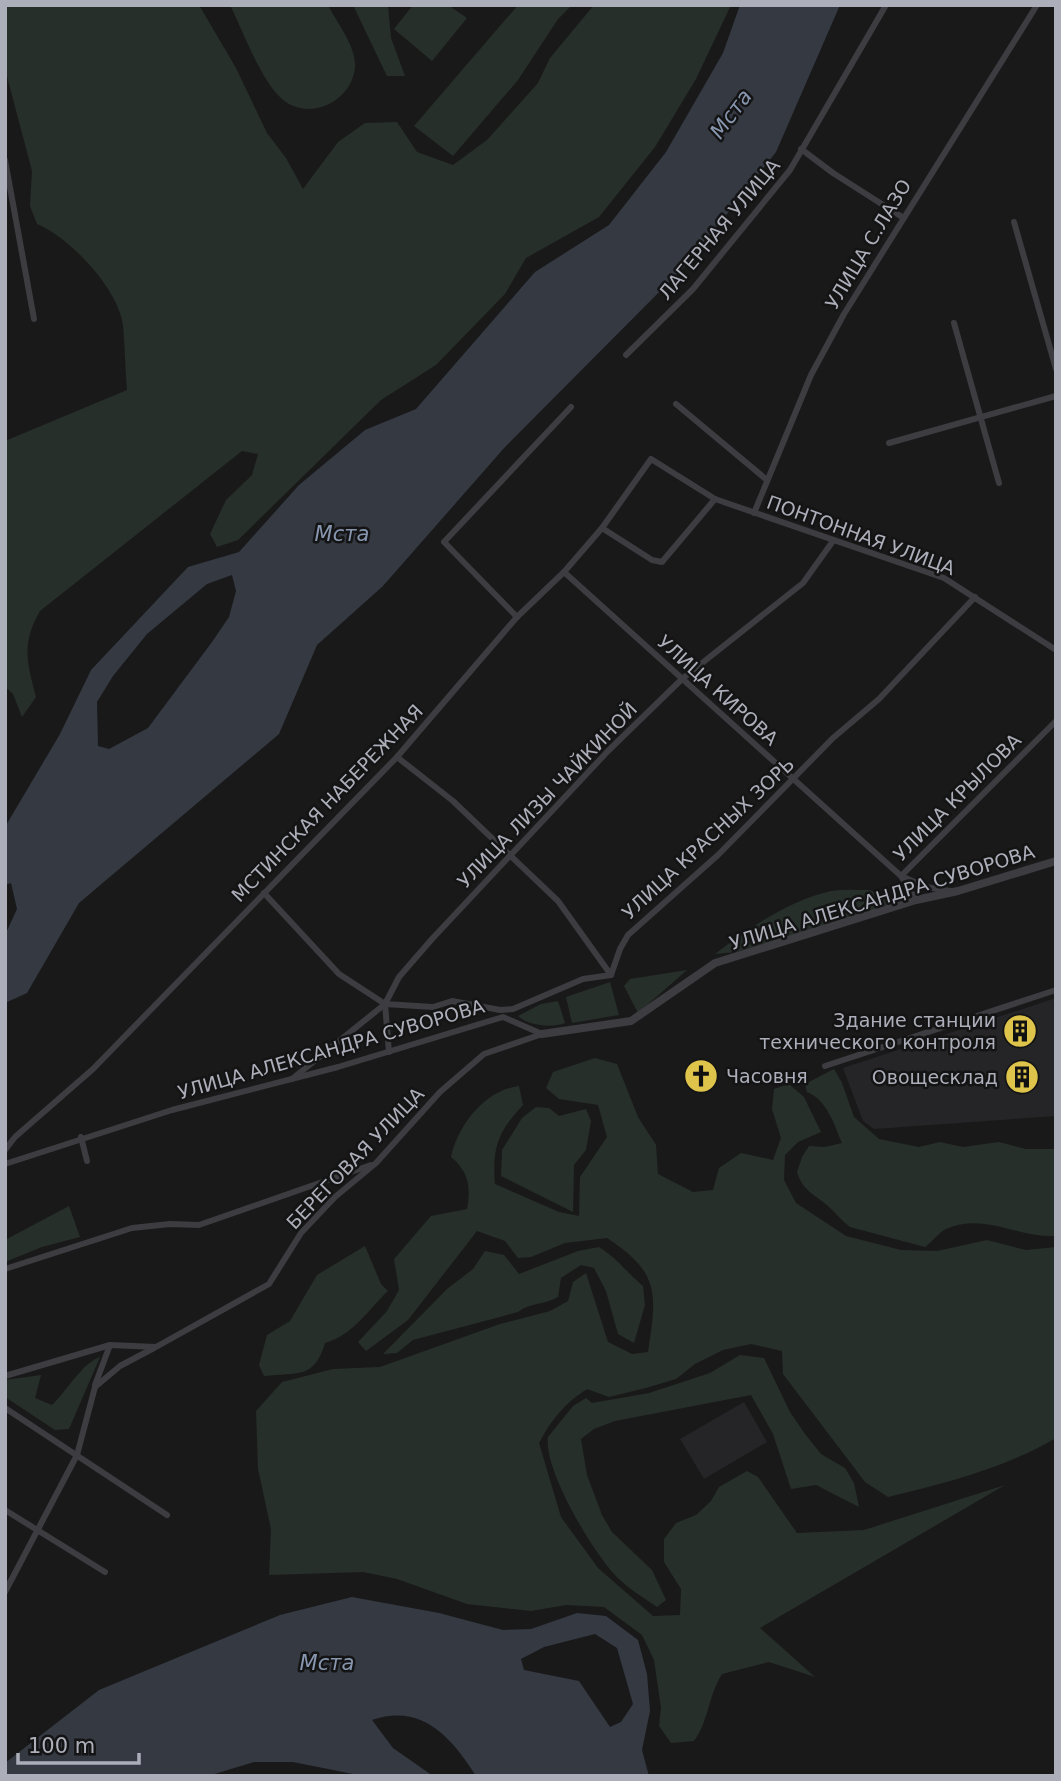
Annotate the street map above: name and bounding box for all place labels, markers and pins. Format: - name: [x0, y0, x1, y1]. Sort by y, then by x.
- place label: Здание станции технического контроля: [759, 1009, 996, 1053]
- building icon: Здание станции технического контроля: [1001, 1012, 1039, 1050]
- church icon: Часовня: [682, 1057, 720, 1095]
- building icon: Овощесклад: [1003, 1058, 1041, 1096]
- place label: Часовня: [726, 1065, 808, 1087]
- place label: Овощесклад: [872, 1066, 998, 1088]

